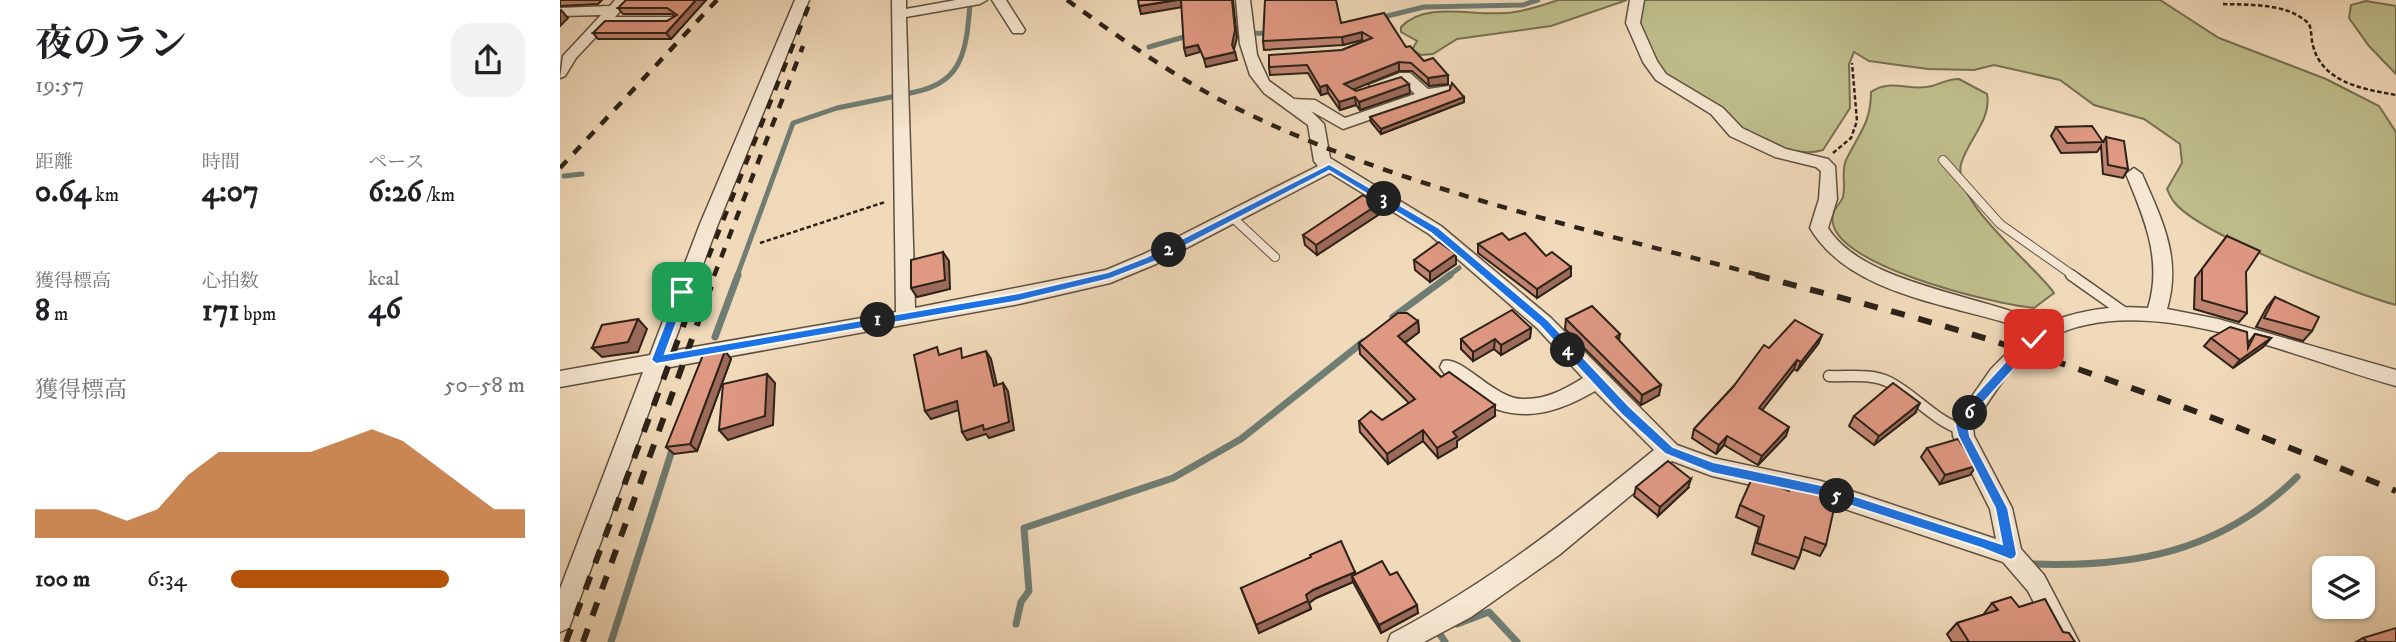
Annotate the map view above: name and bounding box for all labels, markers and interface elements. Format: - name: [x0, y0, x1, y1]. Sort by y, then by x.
- text: 夜のラン: [35, 21, 187, 69]
- button: share: [451, 23, 525, 97]
- text: 19:57: [35, 71, 84, 100]
- text: 距離: [35, 151, 73, 174]
- text: 時間: [202, 151, 240, 174]
- text: ペース: [368, 151, 424, 174]
- text: 0.64: [35, 174, 91, 211]
- text: 4:07: [202, 174, 259, 211]
- text: 6:26: [368, 174, 422, 211]
- pin: 3: [1366, 182, 1402, 216]
- text: km: [91, 184, 119, 207]
- text: /km: [422, 184, 455, 207]
- text: 3: [1380, 187, 1387, 210]
- pin: 2: [1152, 232, 1186, 268]
- text: 2: [1164, 238, 1173, 261]
- pin: [652, 262, 712, 322]
- text: kcal: [368, 268, 400, 291]
- text: 獲得標高: [35, 270, 111, 293]
- text: 心拍数: [202, 270, 259, 293]
- icon: arrive: [663, 273, 701, 311]
- text: 46: [368, 291, 401, 328]
- text: 8: [35, 293, 50, 330]
- text: 171: [202, 293, 240, 330]
- pin: 1: [860, 302, 896, 338]
- text: m: [50, 303, 68, 326]
- text: bpm: [240, 303, 276, 326]
- text: 1: [874, 308, 881, 331]
- pin: [2004, 309, 2064, 369]
- icon: check: [2015, 320, 2053, 358]
- pin: 4: [1550, 332, 1586, 368]
- text: 4: [1562, 338, 1573, 361]
- text: 50–58 m: [444, 371, 525, 400]
- text: 獲得標高: [35, 376, 127, 405]
- pin: 6: [1952, 396, 1988, 430]
- text: 6: [1965, 401, 1974, 424]
- pin: 5: [1820, 478, 1854, 514]
- text: 5: [1832, 484, 1841, 507]
- map controls: [2312, 556, 2375, 619]
- button: layers: [2312, 556, 2375, 619]
- text: 100 m: [35, 565, 90, 594]
- text: 6:34: [147, 565, 187, 594]

